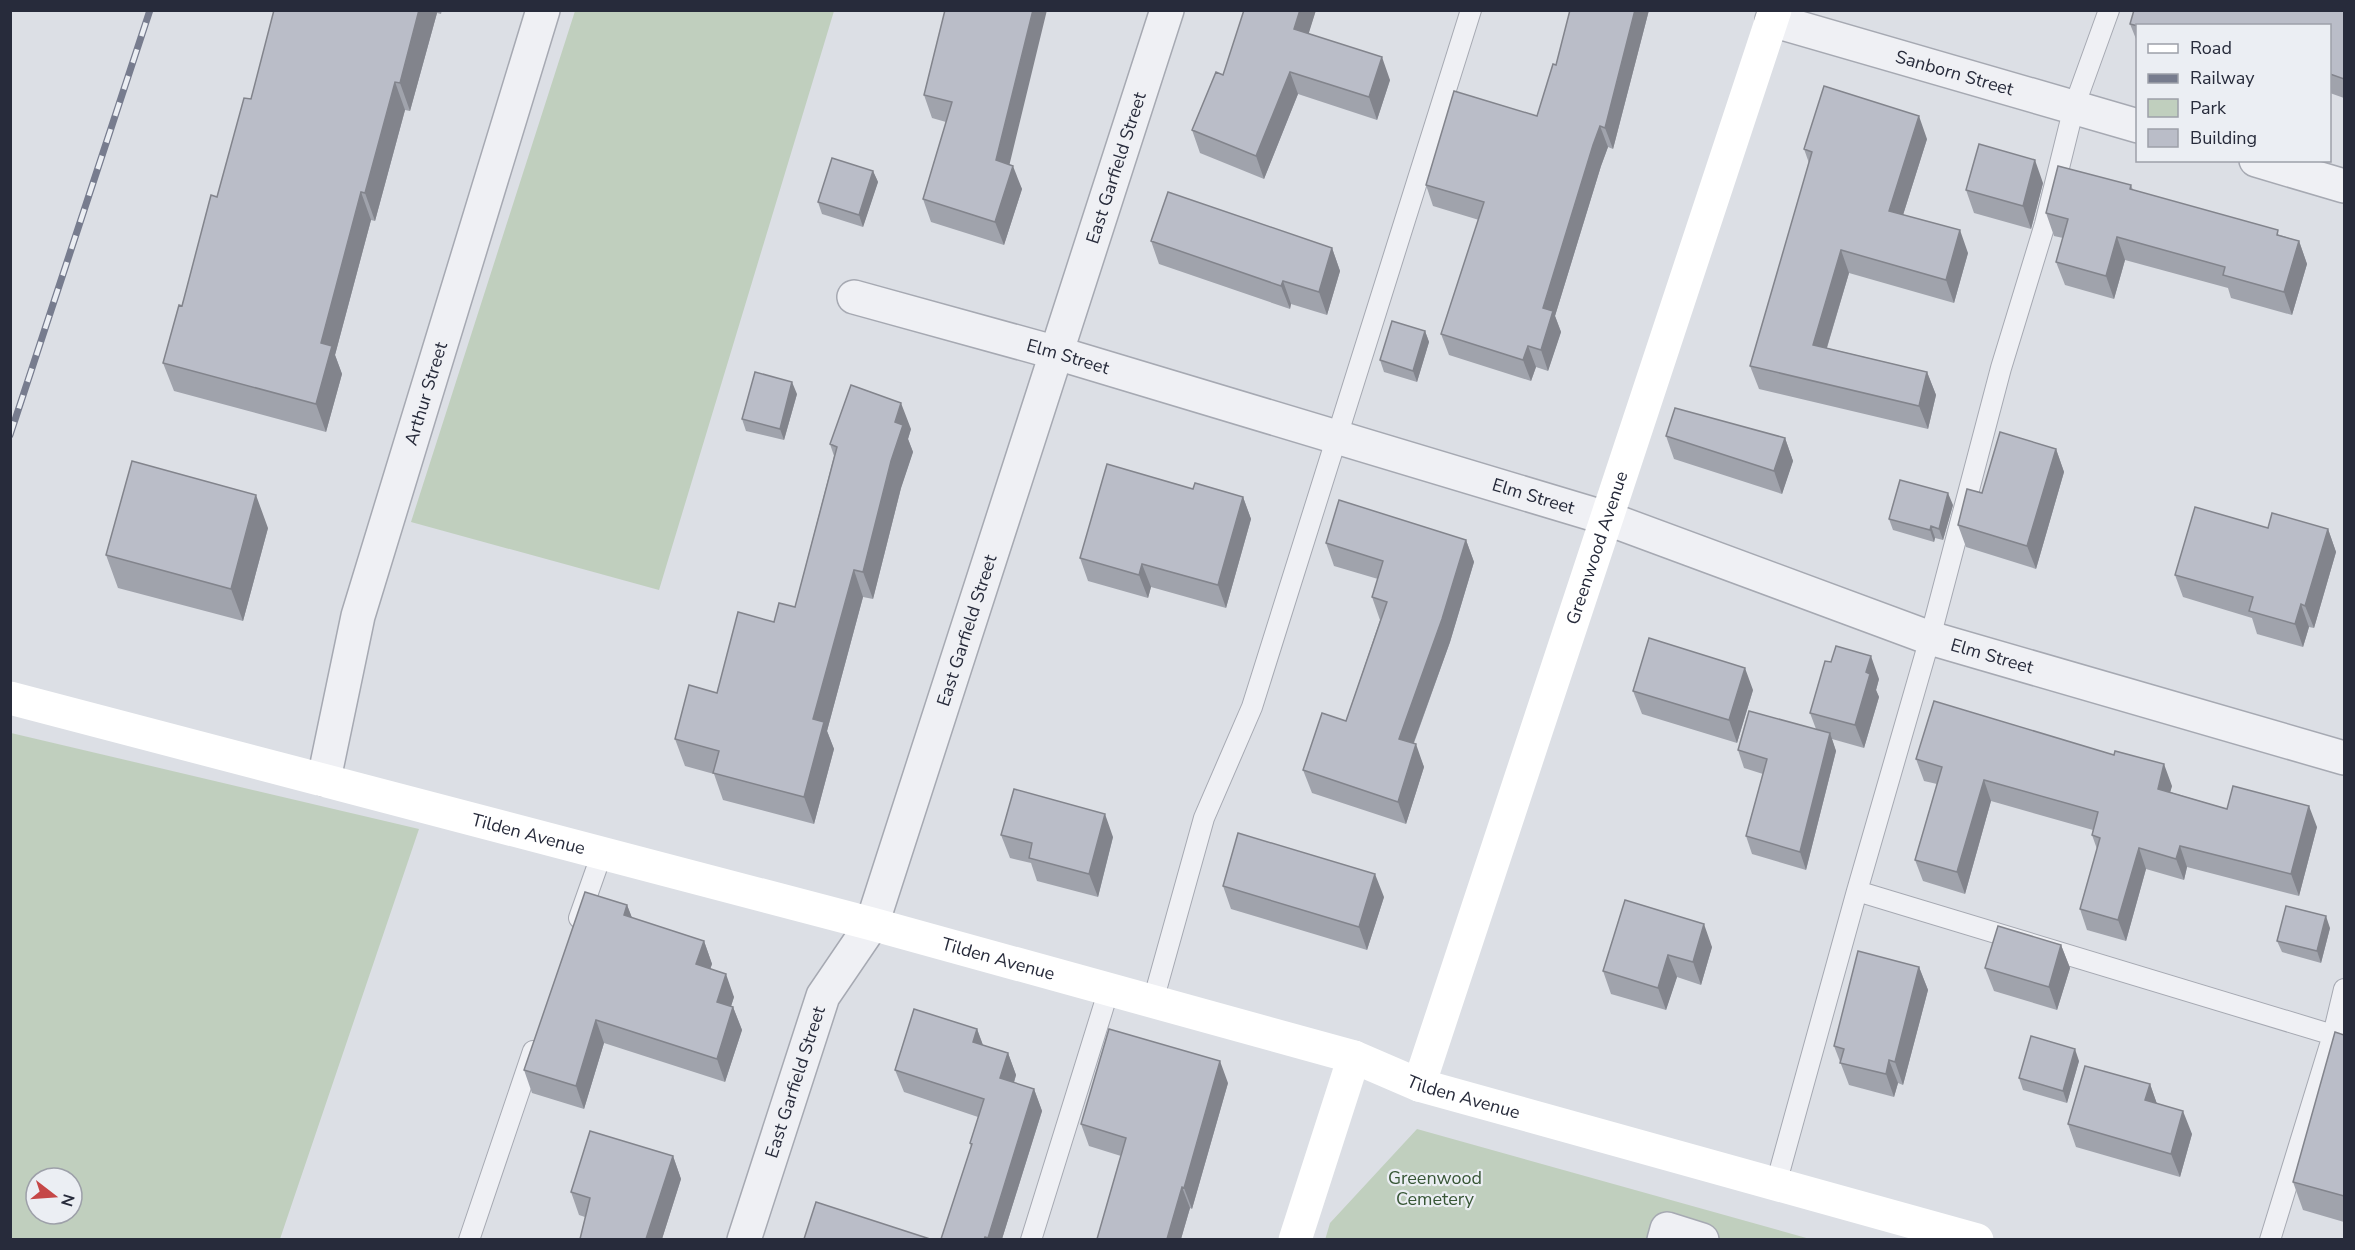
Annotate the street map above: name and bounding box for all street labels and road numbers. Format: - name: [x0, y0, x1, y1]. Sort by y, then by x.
- street label: Sanborn Street: [1893, 44, 2017, 102]
- street label: East Garfield Street: [1080, 88, 1152, 247]
- street label: Elm Street: [1024, 333, 1113, 380]
- street label: Arthur Street: [399, 338, 453, 448]
- street label: Greenwood Avenue: [1560, 468, 1634, 628]
- street label: Elm Street: [1489, 472, 1578, 520]
- street label: East Garfield Street: [931, 551, 1003, 709]
- street label: Elm Street: [1948, 633, 2037, 680]
- street label: Tilden Avenue: [469, 808, 588, 860]
- street label: Tilden Avenue: [939, 932, 1058, 986]
- street label: East Garfield Street: [759, 1002, 831, 1161]
- street label: Tilden Avenue: [1403, 1069, 1523, 1124]

